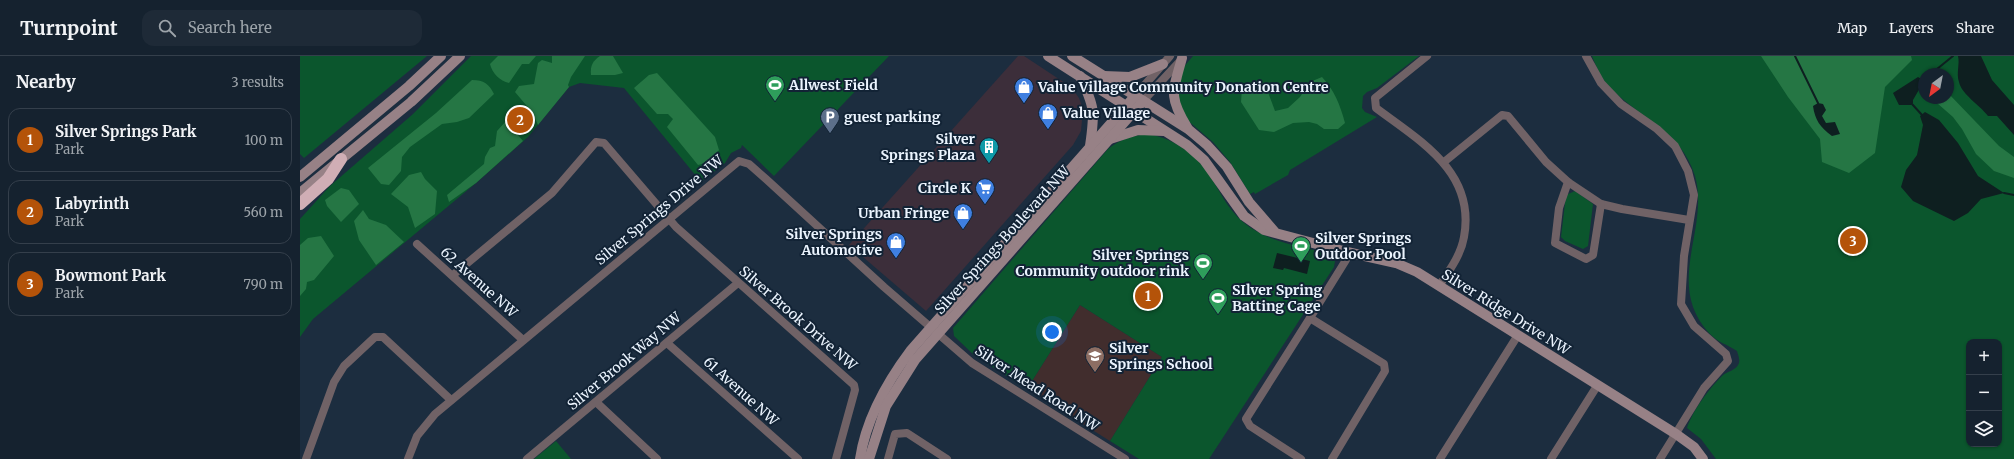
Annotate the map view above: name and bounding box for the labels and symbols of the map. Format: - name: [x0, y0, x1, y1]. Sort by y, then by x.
- north arrow: [1918, 68, 1954, 104]
- sports icon: Allwest Field: [764, 74, 786, 102]
- place label: Allwest Field: [788, 76, 878, 94]
- shop icon: Value Village Community Donation Centre: [1013, 76, 1035, 104]
- place label: Value Village Community Donation Centre: [1037, 78, 1329, 96]
- shop icon: Value Village: [1037, 102, 1059, 130]
- place label: Value Village: [1061, 104, 1151, 122]
- pin: 2: [507, 105, 533, 135]
- parking icon: guest parking: [819, 106, 841, 134]
- place label: guest parking: [844, 108, 941, 126]
- place label: Silver Springs Plaza: [881, 130, 975, 164]
- building icon: Silver Springs Plaza: [978, 136, 1000, 164]
- street label: Silver Springs Drive NW: [591, 150, 728, 269]
- street label: Silver Springs Boulevard NW: [931, 161, 1074, 318]
- supermarket icon: Circle K: [974, 177, 996, 205]
- place label: Circle K: [918, 179, 972, 197]
- shop icon: Urban Fringe: [952, 202, 974, 230]
- place label: Urban Fringe: [858, 204, 949, 222]
- place label: Silver Springs Automotive: [785, 225, 882, 259]
- pin: 3: [1840, 226, 1866, 256]
- place label: Silver Springs Outdoor Pool: [1315, 229, 1412, 263]
- shop icon: Silver Springs Automotive: [885, 231, 907, 259]
- sports icon: Silver Springs Outdoor Pool: [1290, 235, 1312, 263]
- street label: 62 Avenue NW: [437, 243, 522, 322]
- place label: Silver Springs Community outdoor rink: [1015, 246, 1190, 280]
- sports icon: Silver Springs Community outdoor rink: [1192, 252, 1214, 280]
- street label: Silver Brook Drive NW: [735, 262, 861, 375]
- street label: Silver Ridge Drive NW: [1438, 265, 1574, 359]
- pin: 1: [1135, 281, 1161, 311]
- place label: SIlver Spring Batting Cage: [1232, 281, 1322, 315]
- sports icon: SIlver Spring Batting Cage: [1207, 287, 1229, 315]
- street label: Silver Brook Way NW: [563, 307, 685, 414]
- your location: [1042, 322, 1062, 342]
- place label: Silver Springs School: [1109, 339, 1213, 373]
- street label: Silver Mead Road NW: [971, 341, 1103, 435]
- school or university icon: Silver Springs School: [1084, 345, 1106, 373]
- street label: 61 Avenue NW: [700, 353, 783, 430]

